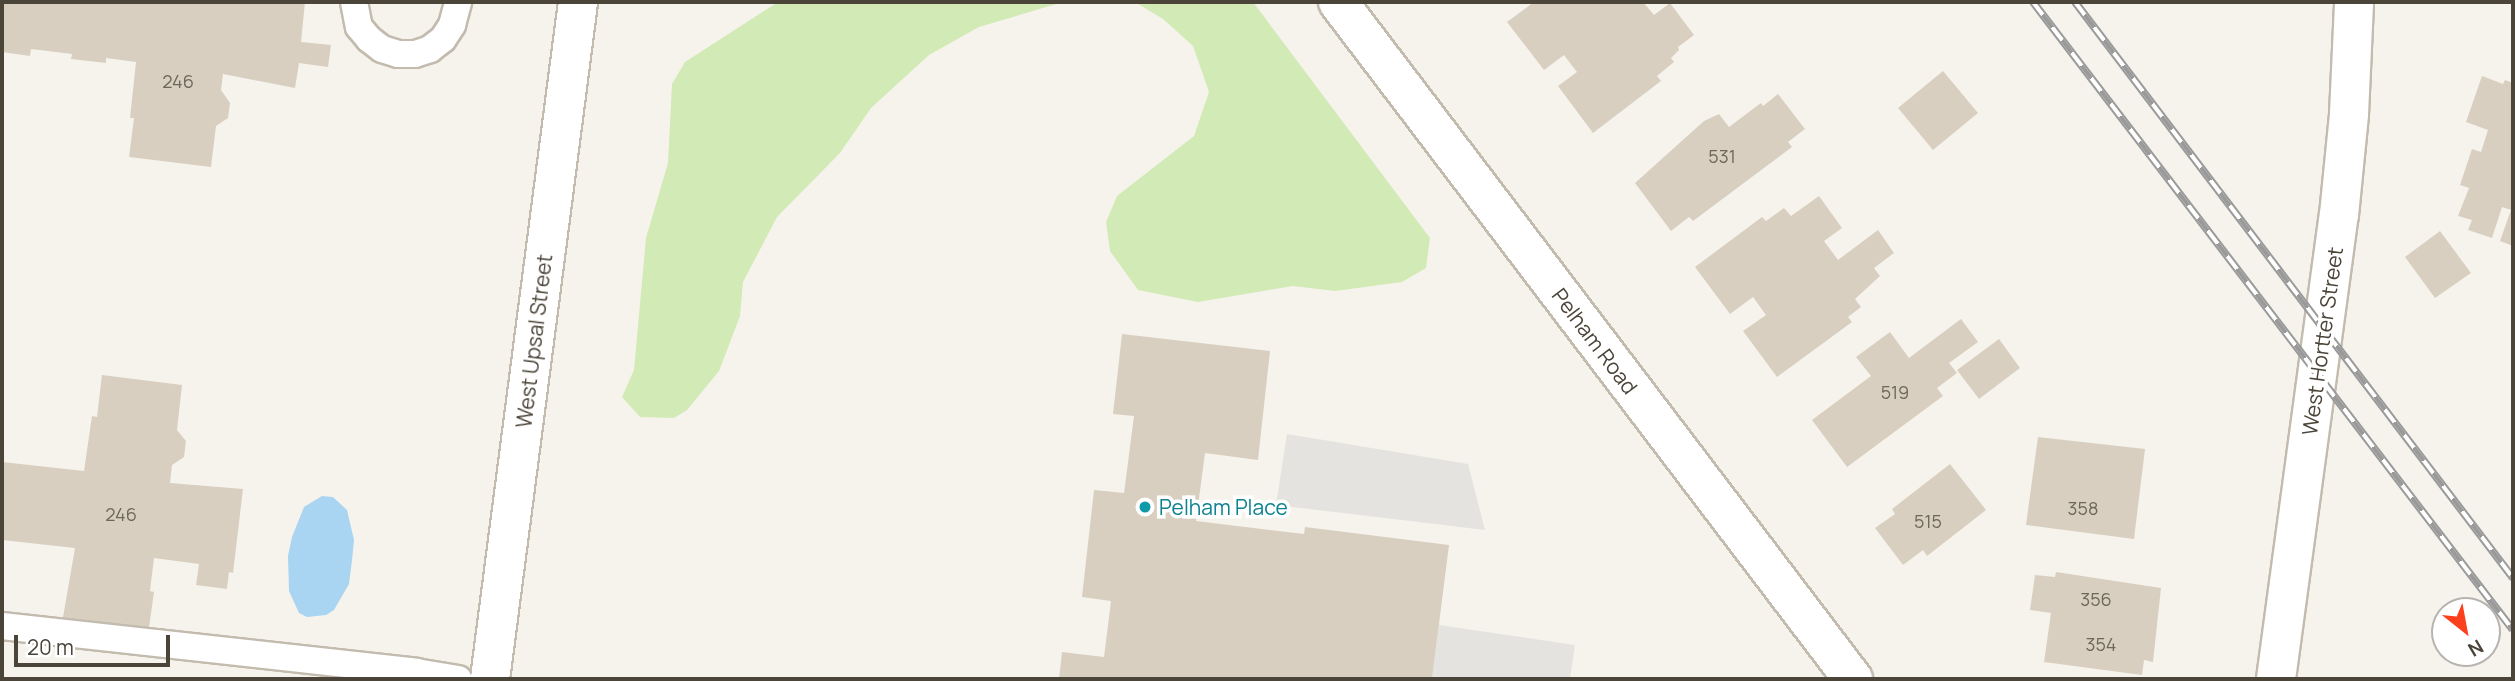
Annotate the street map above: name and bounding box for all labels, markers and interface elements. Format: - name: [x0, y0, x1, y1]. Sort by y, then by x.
- house number: 246: [162, 70, 194, 92]
- house number: 531: [1708, 145, 1736, 167]
- street label: West Hortter Street: [2296, 245, 2348, 437]
- street label: West Upsal Street: [511, 253, 557, 429]
- street label: Pelham Road: [1547, 283, 1643, 399]
- house number: 519: [1881, 381, 1909, 403]
- place label: Pelham Place: [1159, 494, 1288, 520]
- house number: 358: [2068, 497, 2098, 519]
- marker: Pelham Place: [1137, 499, 1153, 515]
- house number: 246: [105, 503, 137, 525]
- house number: 515: [1914, 510, 1942, 532]
- house number: 356: [2080, 588, 2112, 610]
- north arrow: [2431, 597, 2501, 667]
- scale bar: [18, 622, 173, 666]
- text: 20 m: [27, 633, 74, 661]
- house number: 354: [2086, 633, 2116, 655]
- text: N: [2463, 634, 2488, 663]

